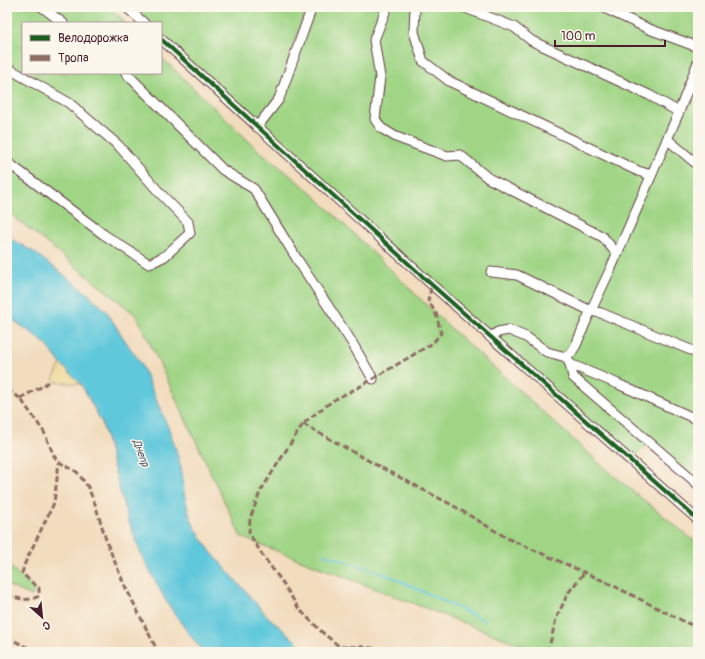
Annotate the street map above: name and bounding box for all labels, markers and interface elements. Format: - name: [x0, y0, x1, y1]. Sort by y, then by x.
- legend: [22, 22, 162, 74]
- scale bar: [555, 22, 665, 48]
- text: 100 m: [561, 29, 596, 44]
- text: Велодорожка: [58, 31, 129, 46]
- text: Тропа: [58, 51, 89, 66]
- water label: Днепр: [130, 437, 152, 469]
- north arrow: [22, 597, 62, 637]
- text: С: [40, 618, 52, 633]

